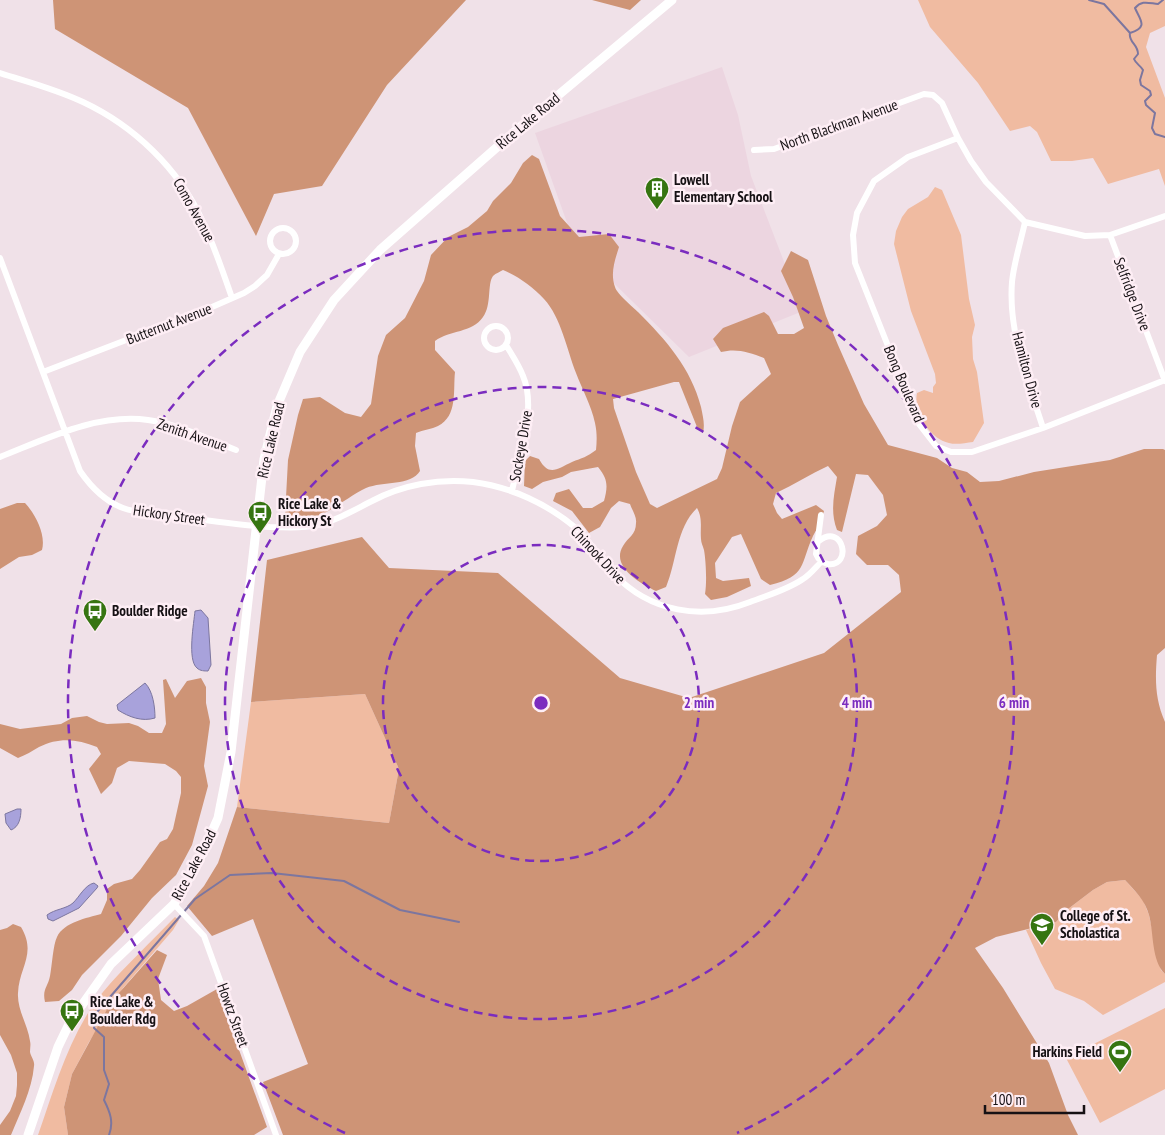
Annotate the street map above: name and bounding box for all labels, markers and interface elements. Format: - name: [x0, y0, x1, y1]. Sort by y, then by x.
- street label: Rice Lake Road: [492, 88, 563, 153]
- street label: North Blackman Avenue: [777, 94, 900, 155]
- place label: Lowell Elementary School: [674, 170, 773, 206]
- street label: Como Avenue: [169, 175, 220, 245]
- building icon: Lowell Elementary School: [644, 176, 670, 210]
- street label: Selfridge Drive: [1110, 255, 1155, 333]
- street label: Butternut Avenue: [123, 299, 214, 349]
- street label: Hamilton Drive: [1008, 330, 1047, 410]
- street label: Bong Boulevard: [880, 342, 929, 425]
- street label: Rice Lake Road: [253, 400, 288, 480]
- street label: Sockeye Drive: [505, 409, 536, 483]
- street label: Zenith Avenue: [154, 414, 230, 455]
- place label: Rice Lake & Hickory St: [278, 494, 342, 530]
- street label: Hickory Street: [132, 500, 206, 529]
- bus stop icon: Rice Lake & Hickory St: [247, 500, 273, 534]
- street label: Chinook Drive: [567, 522, 630, 588]
- bus stop icon: Boulder Ridge: [82, 598, 108, 632]
- place label: Boulder Ridge: [112, 601, 188, 620]
- text: 2 min: [684, 693, 714, 712]
- text: 4 min: [842, 693, 872, 712]
- text: 6 min: [999, 693, 1029, 712]
- centre of rings: [532, 694, 550, 712]
- street label: Rice Lake Road: [167, 826, 220, 903]
- place label: College of St. Scholastica: [1060, 906, 1131, 942]
- school or university icon: College of St. Scholastica: [1029, 912, 1055, 946]
- street label: Howtz Street: [213, 980, 254, 1049]
- place label: Rice Lake & Boulder Rdg: [90, 992, 156, 1028]
- bus stop icon: Rice Lake & Boulder Rdg: [59, 998, 85, 1032]
- sports icon: Harkins Field: [1107, 1039, 1133, 1073]
- place label: Harkins Field: [1032, 1042, 1102, 1061]
- scale bar: [985, 1082, 1084, 1114]
- text: 100 m: [992, 1090, 1025, 1109]

